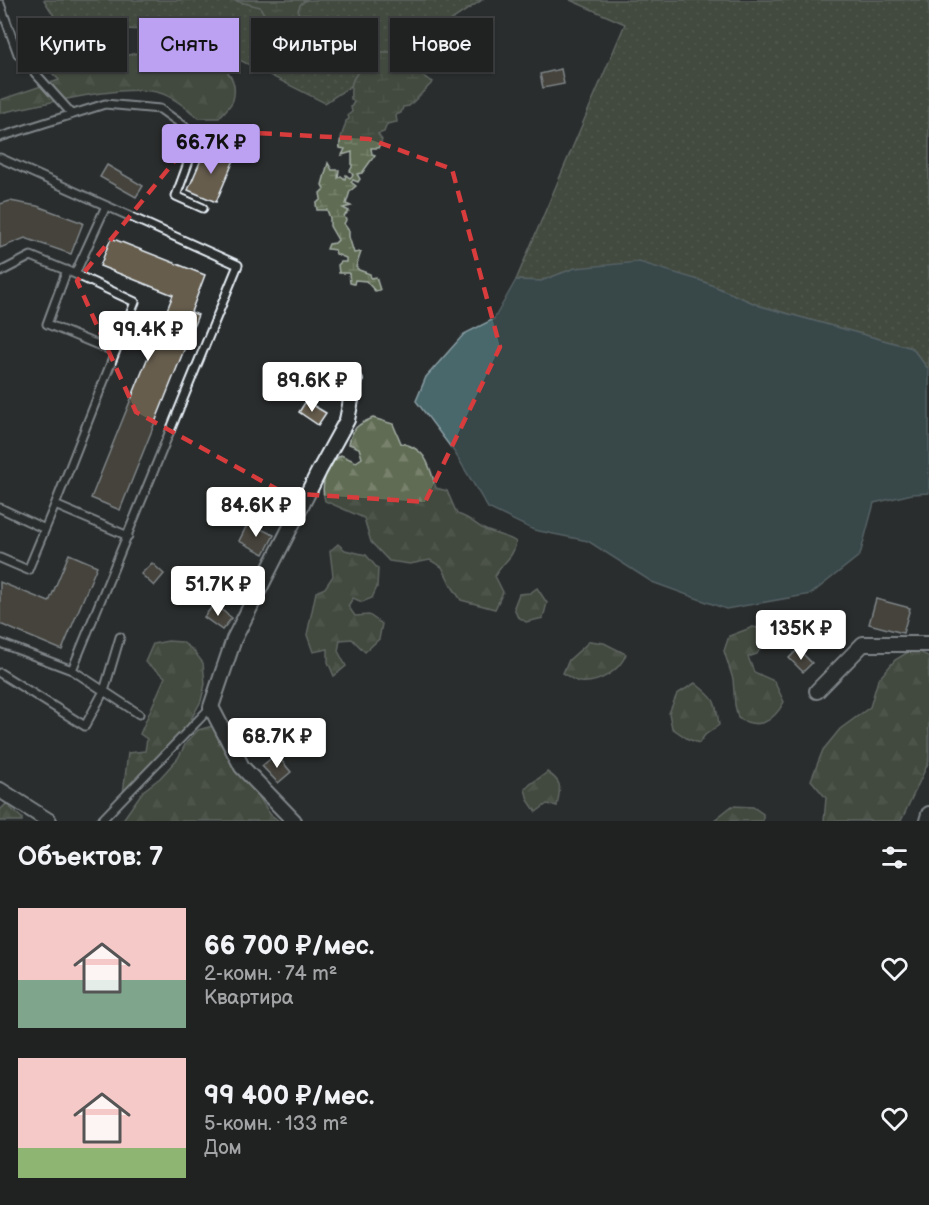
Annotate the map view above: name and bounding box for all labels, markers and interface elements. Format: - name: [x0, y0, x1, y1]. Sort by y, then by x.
- chip: Купить: [18, 18, 127, 72]
- chip: Снять: [139, 18, 239, 72]
- chip: Фильтры: [251, 18, 378, 72]
- chip: Новое: [390, 18, 493, 72]
- pin: 66.7K ₽: [156, 124, 266, 175]
- text: 66.7K ₽: [176, 131, 246, 155]
- pin: 99.4K ₽: [93, 311, 203, 362]
- text: 99.4K ₽: [113, 318, 183, 342]
- pin: 89.6K ₽: [257, 362, 367, 413]
- text: 89.6K ₽: [277, 369, 347, 393]
- pin: 84.6K ₽: [201, 487, 311, 538]
- text: 84.6K ₽: [221, 494, 291, 518]
- pin: 51.7K ₽: [163, 566, 273, 617]
- text: 51.7K ₽: [185, 573, 251, 597]
- pin: 135K ₽: [752, 610, 850, 661]
- text: 135K ₽: [770, 617, 832, 641]
- pin: 68.7K ₽: [222, 718, 332, 769]
- text: 68.7K ₽: [242, 725, 312, 749]
- icon: filters: [878, 841, 911, 874]
- text: Объектов: 7: [18, 842, 163, 873]
- text: 66 700 ₽/мес.: [204, 931, 375, 962]
- icon: home: [66, 932, 138, 1004]
- icon: heart: [878, 952, 911, 985]
- text: 2-комн. · 74 m²: [204, 962, 337, 986]
- text: Квартира: [204, 986, 294, 1010]
- text: 99 400 ₽/мес.: [204, 1081, 374, 1112]
- icon: home: [66, 1082, 138, 1154]
- icon: heart: [878, 1102, 911, 1135]
- text: 5-комн. · 133 m²: [204, 1112, 348, 1136]
- text: Дом: [204, 1136, 242, 1160]

